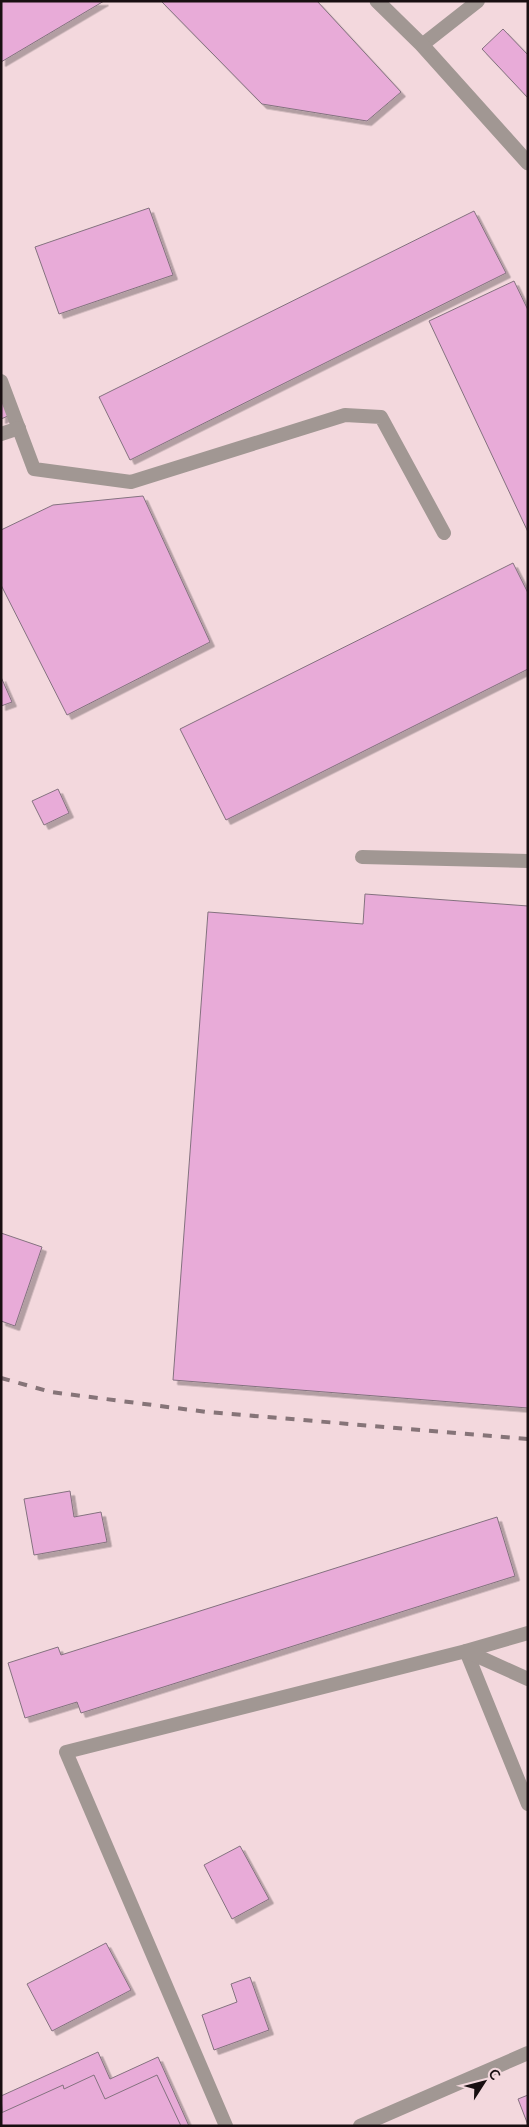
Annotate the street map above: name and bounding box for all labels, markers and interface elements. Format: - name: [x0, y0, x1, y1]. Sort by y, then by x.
- north arrow: [459, 2057, 509, 2107]
- text: С: [485, 2065, 505, 2083]

